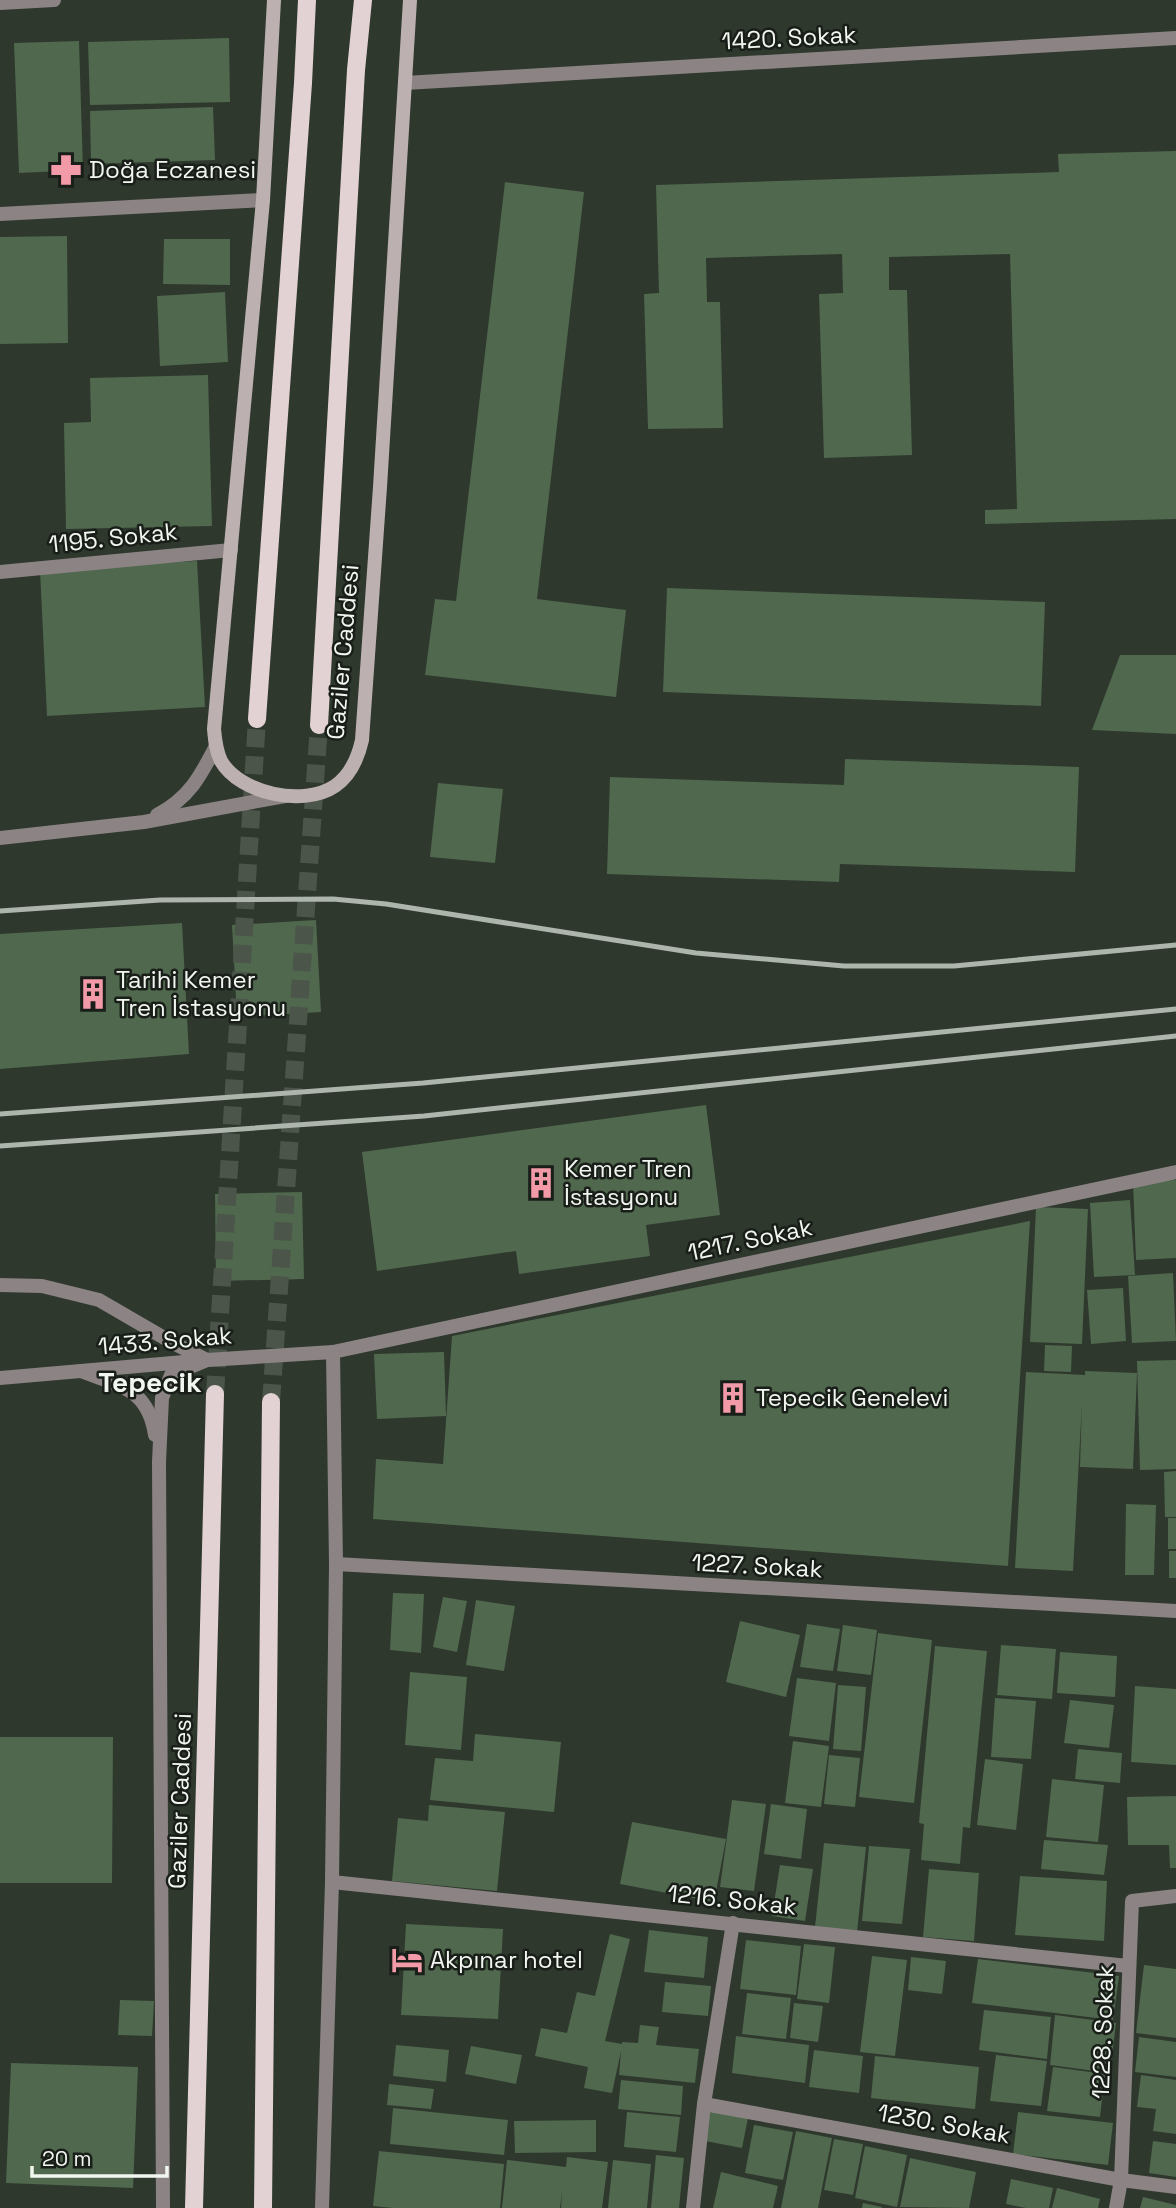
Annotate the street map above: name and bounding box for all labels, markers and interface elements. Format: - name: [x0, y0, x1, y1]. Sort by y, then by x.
- street label: 1420. Sokak: [721, 18, 857, 57]
- pharmacy icon: Doğa Eczanesi: [49, 153, 83, 187]
- place label: Doğa Eczanesi: [89, 154, 256, 185]
- street label: 1195. Sokak: [47, 515, 179, 560]
- street label: Gaziler Caddesi: [319, 563, 366, 741]
- place label: Tarihi Kemer Tren İstasyonu: [116, 964, 286, 1023]
- building icon: Tarihi Kemer Tren İstasyonu: [76, 977, 110, 1011]
- place label: Kemer Tren İstasyonu: [564, 1153, 692, 1212]
- building icon: Kemer Tren İstasyonu: [524, 1166, 558, 1200]
- street label: 1217. Sokak: [685, 1211, 815, 1268]
- street label: 1433. Sokak: [97, 1319, 233, 1362]
- district label: Tepecik: [98, 1364, 202, 1400]
- building icon: Tepecik Genelevi: [716, 1381, 750, 1415]
- place label: Tepecik Genelevi: [756, 1382, 948, 1413]
- street label: 1227. Sokak: [691, 1547, 823, 1584]
- street label: Gaziler Caddesi: [161, 1713, 198, 1889]
- street label: 1216. Sokak: [666, 1877, 798, 1922]
- hotel icon: Akpınar hotel: [390, 1943, 424, 1977]
- place label: Akpınar hotel: [430, 1944, 583, 1975]
- street label: 1228. Sokak: [1085, 1964, 1120, 2100]
- street label: 1230. Sokak: [875, 2097, 1013, 2150]
- scale bar: [32, 2134, 166, 2178]
- text: 20 m: [42, 2145, 92, 2172]

